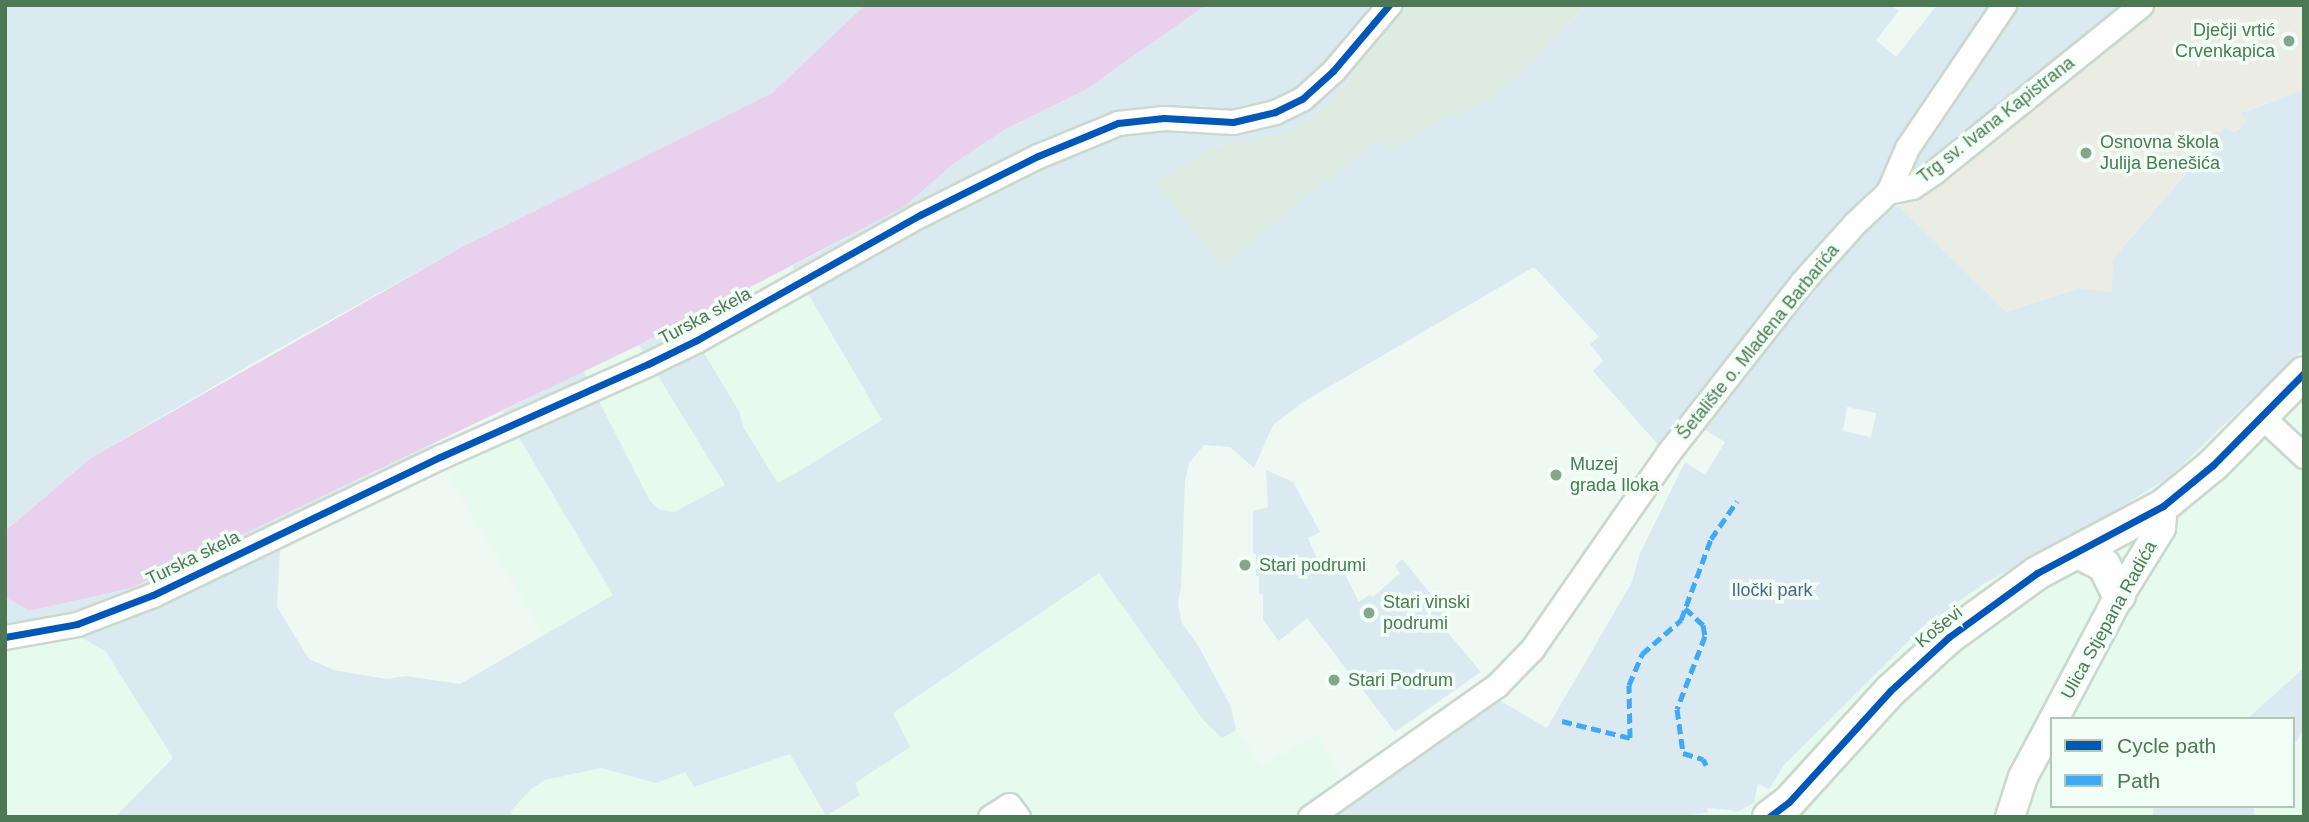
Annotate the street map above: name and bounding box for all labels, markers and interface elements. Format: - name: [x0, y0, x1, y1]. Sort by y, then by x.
- place label: Dječji vrtić Crvenkapica: [2175, 20, 2275, 62]
- marker: Dječji vrtić Crvenkapica: [2281, 33, 2297, 49]
- street label: Trg sv. Ivana Kapistrana: [1913, 52, 2079, 188]
- place label: Osnovna škola Julija Benešića: [2100, 132, 2220, 174]
- marker: Osnovna škola Julija Benešića: [2078, 145, 2094, 161]
- street label: Šetalište o. Mladena Barbarića: [1672, 240, 1844, 444]
- street label: Turska skela: [655, 283, 755, 349]
- place label: Muzej grada Iloka: [1570, 454, 1659, 496]
- marker: Muzej grada Iloka: [1548, 467, 1564, 483]
- street label: Turska skela: [143, 526, 243, 590]
- street label: Ulica Stjepana Radića: [2057, 537, 2161, 703]
- place label: Stari podrumi: [1259, 554, 1366, 576]
- marker: Stari podrumi: [1237, 557, 1253, 573]
- park label: Iločki park: [1731, 579, 1813, 601]
- place label: Stari vinski podrumi: [1383, 592, 1470, 634]
- street label: Koševi: [1911, 602, 1967, 652]
- marker: Stari vinski podrumi: [1361, 605, 1377, 621]
- place label: Stari Podrum: [1348, 669, 1453, 691]
- marker: Stari Podrum: [1326, 672, 1342, 688]
- legend: [2050, 717, 2295, 808]
- text: Cycle path: [2117, 734, 2216, 757]
- text: Path: [2117, 769, 2160, 792]

